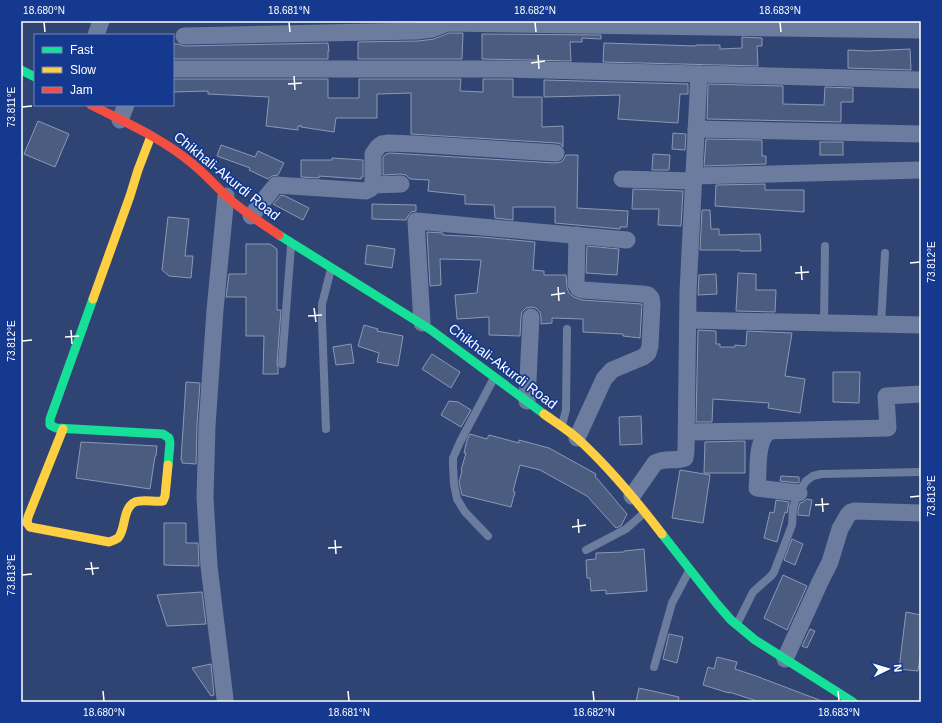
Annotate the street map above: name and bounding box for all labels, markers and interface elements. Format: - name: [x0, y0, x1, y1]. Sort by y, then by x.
- text: 18.680°N: [23, 5, 65, 16]
- text: 18.681°N: [268, 5, 310, 16]
- text: 18.682°N: [514, 5, 556, 16]
- text: 18.683°N: [759, 5, 801, 16]
- legend: [34, 34, 174, 106]
- text: Fast: [70, 43, 94, 57]
- text: Slow: [70, 63, 96, 77]
- text: Jam: [70, 83, 93, 97]
- text: 73.811°E: [6, 86, 17, 127]
- street label: Chikhali-Akurdi Road: [171, 128, 283, 224]
- text: 73.812°E: [926, 241, 937, 283]
- text: 73.812°E: [6, 320, 17, 362]
- street label: Chikhali-Akurdi Road: [446, 320, 560, 412]
- text: 73.813°E: [926, 475, 937, 517]
- text: 73.813°E: [6, 554, 17, 596]
- north arrow: [868, 649, 908, 689]
- text: N: [892, 664, 904, 673]
- text: 18.680°N: [83, 707, 125, 718]
- text: 18.681°N: [328, 707, 370, 718]
- text: 18.682°N: [573, 707, 615, 718]
- text: 18.683°N: [818, 707, 860, 718]

